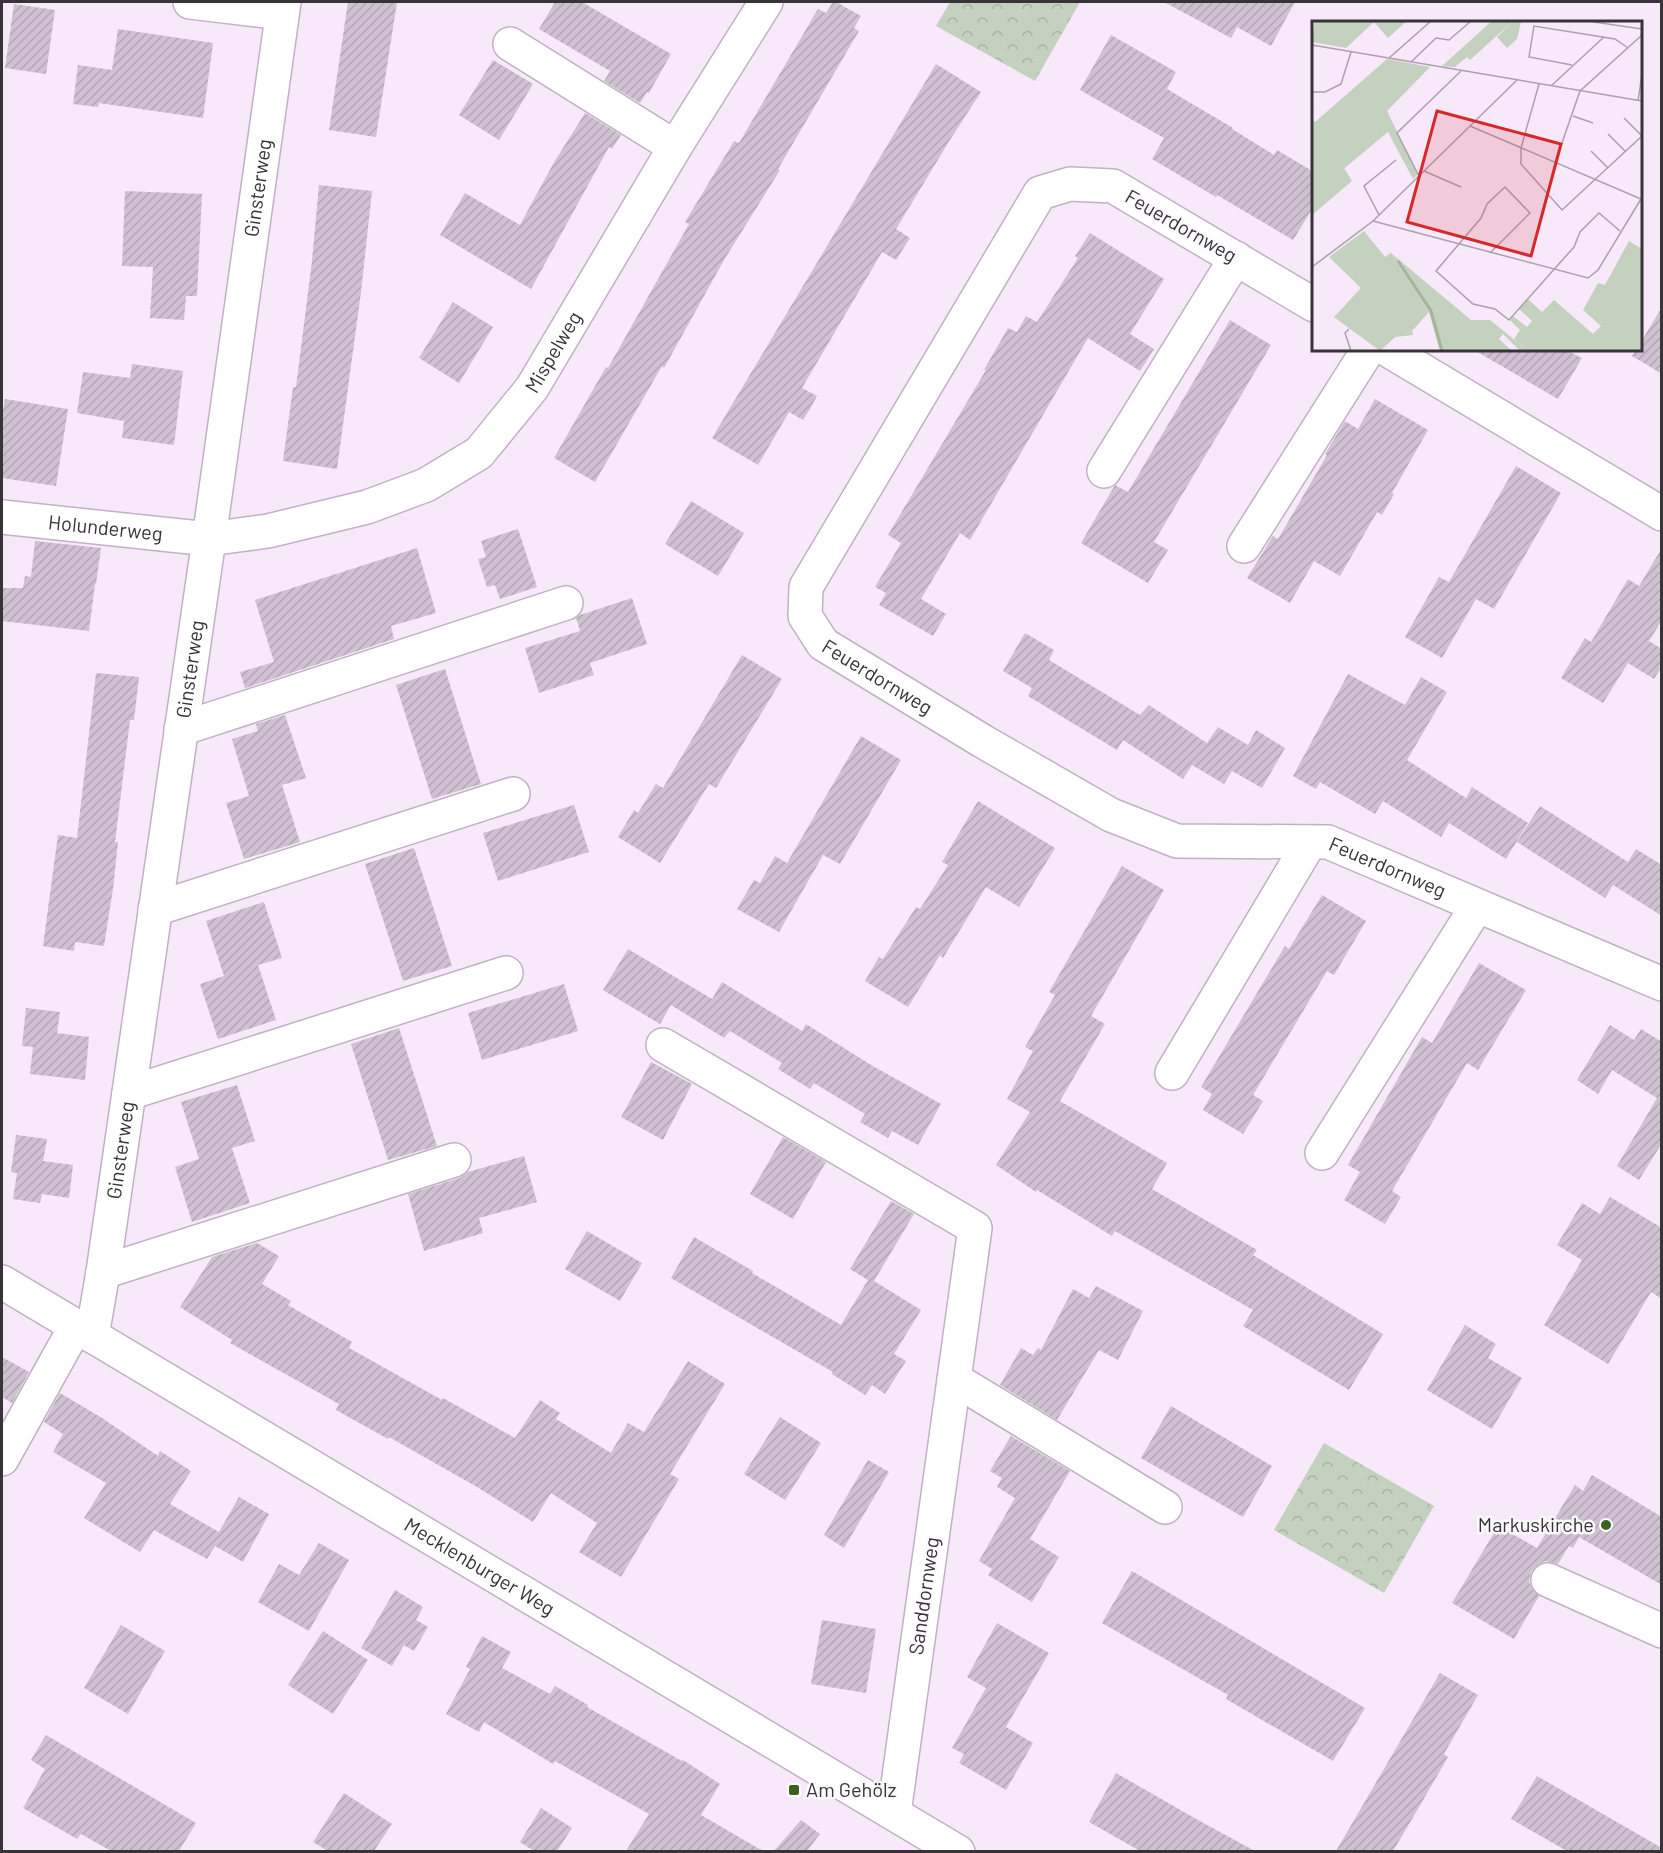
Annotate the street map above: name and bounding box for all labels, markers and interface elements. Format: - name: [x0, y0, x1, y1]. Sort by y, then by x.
- inset map: [1312, 21, 1642, 351]
- street label: Ginsterweg: [238, 137, 276, 238]
- street label: Feuerdornweg: [1121, 184, 1242, 267]
- street label: Mispelweg: [519, 307, 586, 397]
- street label: Holunderweg: [47, 509, 164, 545]
- street label: Ginsterweg: [170, 618, 208, 720]
- street label: Feuerdornweg: [818, 633, 937, 719]
- street label: Feuerdornweg: [1326, 831, 1450, 902]
- street label: Ginsterweg: [101, 1099, 139, 1201]
- street label: Mecklenburger Weg: [401, 1512, 560, 1620]
- place label: Markuskirche: [1478, 1512, 1594, 1536]
- marker: Markuskirche: [1599, 1518, 1613, 1532]
- street label: Sanddornweg: [903, 1535, 943, 1656]
- place label: Am Gehölz: [806, 1777, 897, 1801]
- marker: Am Gehölz: [787, 1783, 801, 1797]

